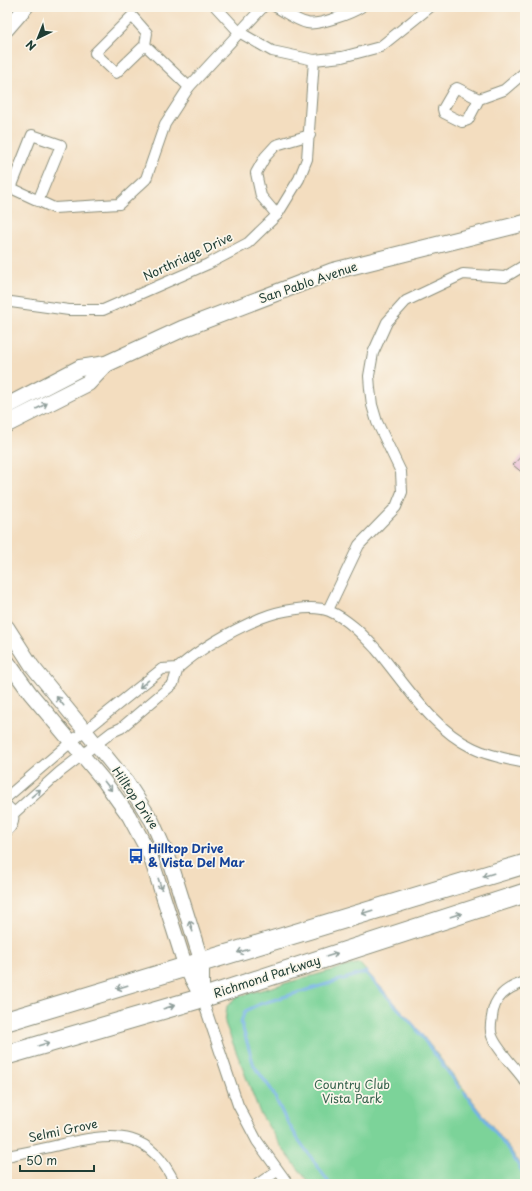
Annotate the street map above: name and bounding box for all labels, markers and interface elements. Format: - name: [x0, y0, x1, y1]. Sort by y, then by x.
- north arrow: [18, 18, 58, 58]
- text: N: [22, 36, 40, 55]
- street label: Northridge Drive: [140, 227, 235, 285]
- street label: San Pablo Avenue: [256, 257, 360, 307]
- one-way arrow: [35, 402, 47, 409]
- one-way arrow: [139, 679, 150, 688]
- one-way arrow: [56, 696, 65, 707]
- street label: Hilltop Drive: [108, 763, 163, 832]
- one-way arrow: [103, 780, 112, 791]
- one-way arrow: [31, 788, 41, 797]
- place label: Hilltop Drive & Vista Del Mar: [148, 839, 246, 871]
- bus stop icon: Hilltop Drive & Vista Del Mar: [127, 847, 145, 865]
- one-way arrow: [481, 872, 494, 879]
- one-way arrow: [157, 877, 164, 890]
- one-way arrow: [361, 909, 374, 916]
- one-way arrow: [449, 911, 462, 918]
- one-way arrow: [187, 919, 194, 932]
- one-way arrow: [237, 947, 249, 955]
- street label: Richmond Parkway: [211, 950, 322, 1002]
- one-way arrow: [326, 951, 339, 958]
- one-way arrow: [115, 984, 128, 991]
- one-way arrow: [162, 1003, 175, 1010]
- one-way arrow: [38, 1040, 51, 1047]
- park label: Country Club Vista Park: [314, 1075, 390, 1107]
- street label: Selmi Grove: [27, 1114, 99, 1146]
- scale bar: [20, 1147, 94, 1173]
- text: 50 m: [26, 1151, 57, 1169]

